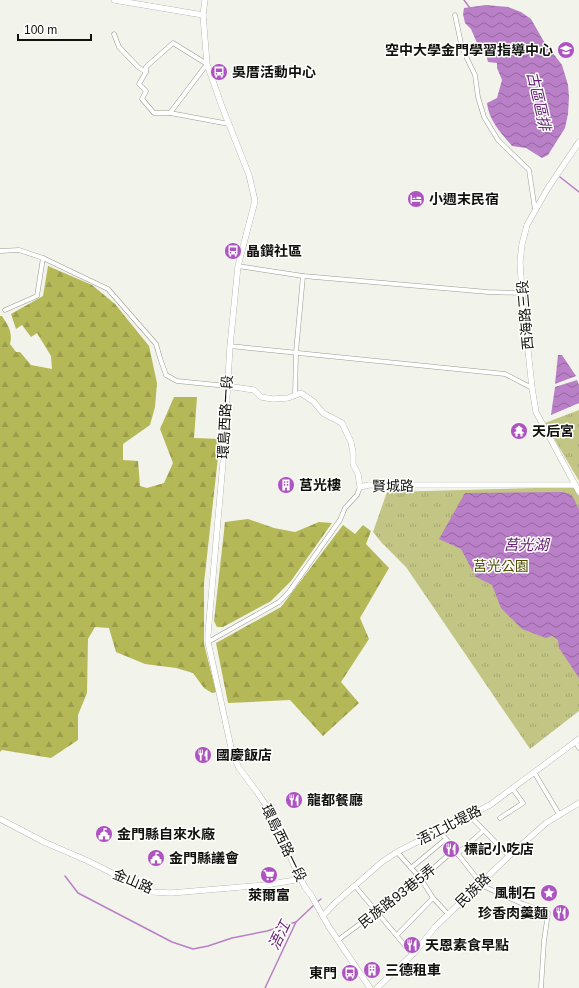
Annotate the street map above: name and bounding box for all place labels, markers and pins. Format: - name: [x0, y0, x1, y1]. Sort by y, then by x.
- school or university icon: 空中大學金門學習指導中心: [556, 40, 576, 60]
- place label: 空中大學金門學習指導中心: [385, 42, 553, 58]
- bus stop icon: 吳厝活動中心: [209, 62, 229, 82]
- place label: 吳厝活動中心: [232, 64, 316, 80]
- hotel icon: 小週末民宿: [406, 189, 426, 209]
- place label: 小週末民宿: [429, 191, 499, 207]
- bus stop icon: 晶鑽社區: [223, 241, 243, 261]
- place label: 晶鑽社區: [246, 243, 302, 259]
- temple icon: 天后宮: [509, 421, 529, 441]
- place label: 天后宮: [532, 423, 574, 439]
- building icon: 莒光樓: [276, 475, 296, 495]
- place label: 莒光樓: [299, 477, 341, 493]
- restaurant icon: 國慶飯店: [193, 745, 213, 765]
- place label: 國慶飯店: [216, 747, 272, 763]
- restaurant icon: 龍都餐廳: [284, 790, 304, 810]
- place label: 龍都餐廳: [307, 792, 363, 808]
- public building icon: 金門縣自來水廠: [94, 824, 114, 844]
- place label: 金門縣自來水廠: [117, 826, 215, 842]
- restaurant icon: 標記小吃店: [441, 839, 461, 859]
- place label: 標記小吃店: [464, 841, 534, 857]
- public building icon: 金門縣議會: [146, 848, 166, 868]
- place label: 金門縣議會: [169, 850, 239, 866]
- supermarket icon: 萊爾富: [259, 865, 279, 885]
- place icon: 風制石: [539, 883, 559, 903]
- place label: 風制石: [494, 885, 536, 901]
- place label: 萊爾富: [248, 887, 290, 903]
- restaurant icon: 珍香肉羹麵: [551, 903, 571, 923]
- place label: 珍香肉羹麵: [478, 905, 548, 921]
- restaurant icon: 天恩素食早點: [402, 935, 422, 955]
- place label: 天恩素食早點: [425, 937, 509, 953]
- building icon: 三德租車: [362, 960, 382, 980]
- place label: 三德租車: [385, 962, 441, 978]
- bus stop icon: 東門: [340, 963, 360, 983]
- place label: 東門: [309, 965, 337, 981]

